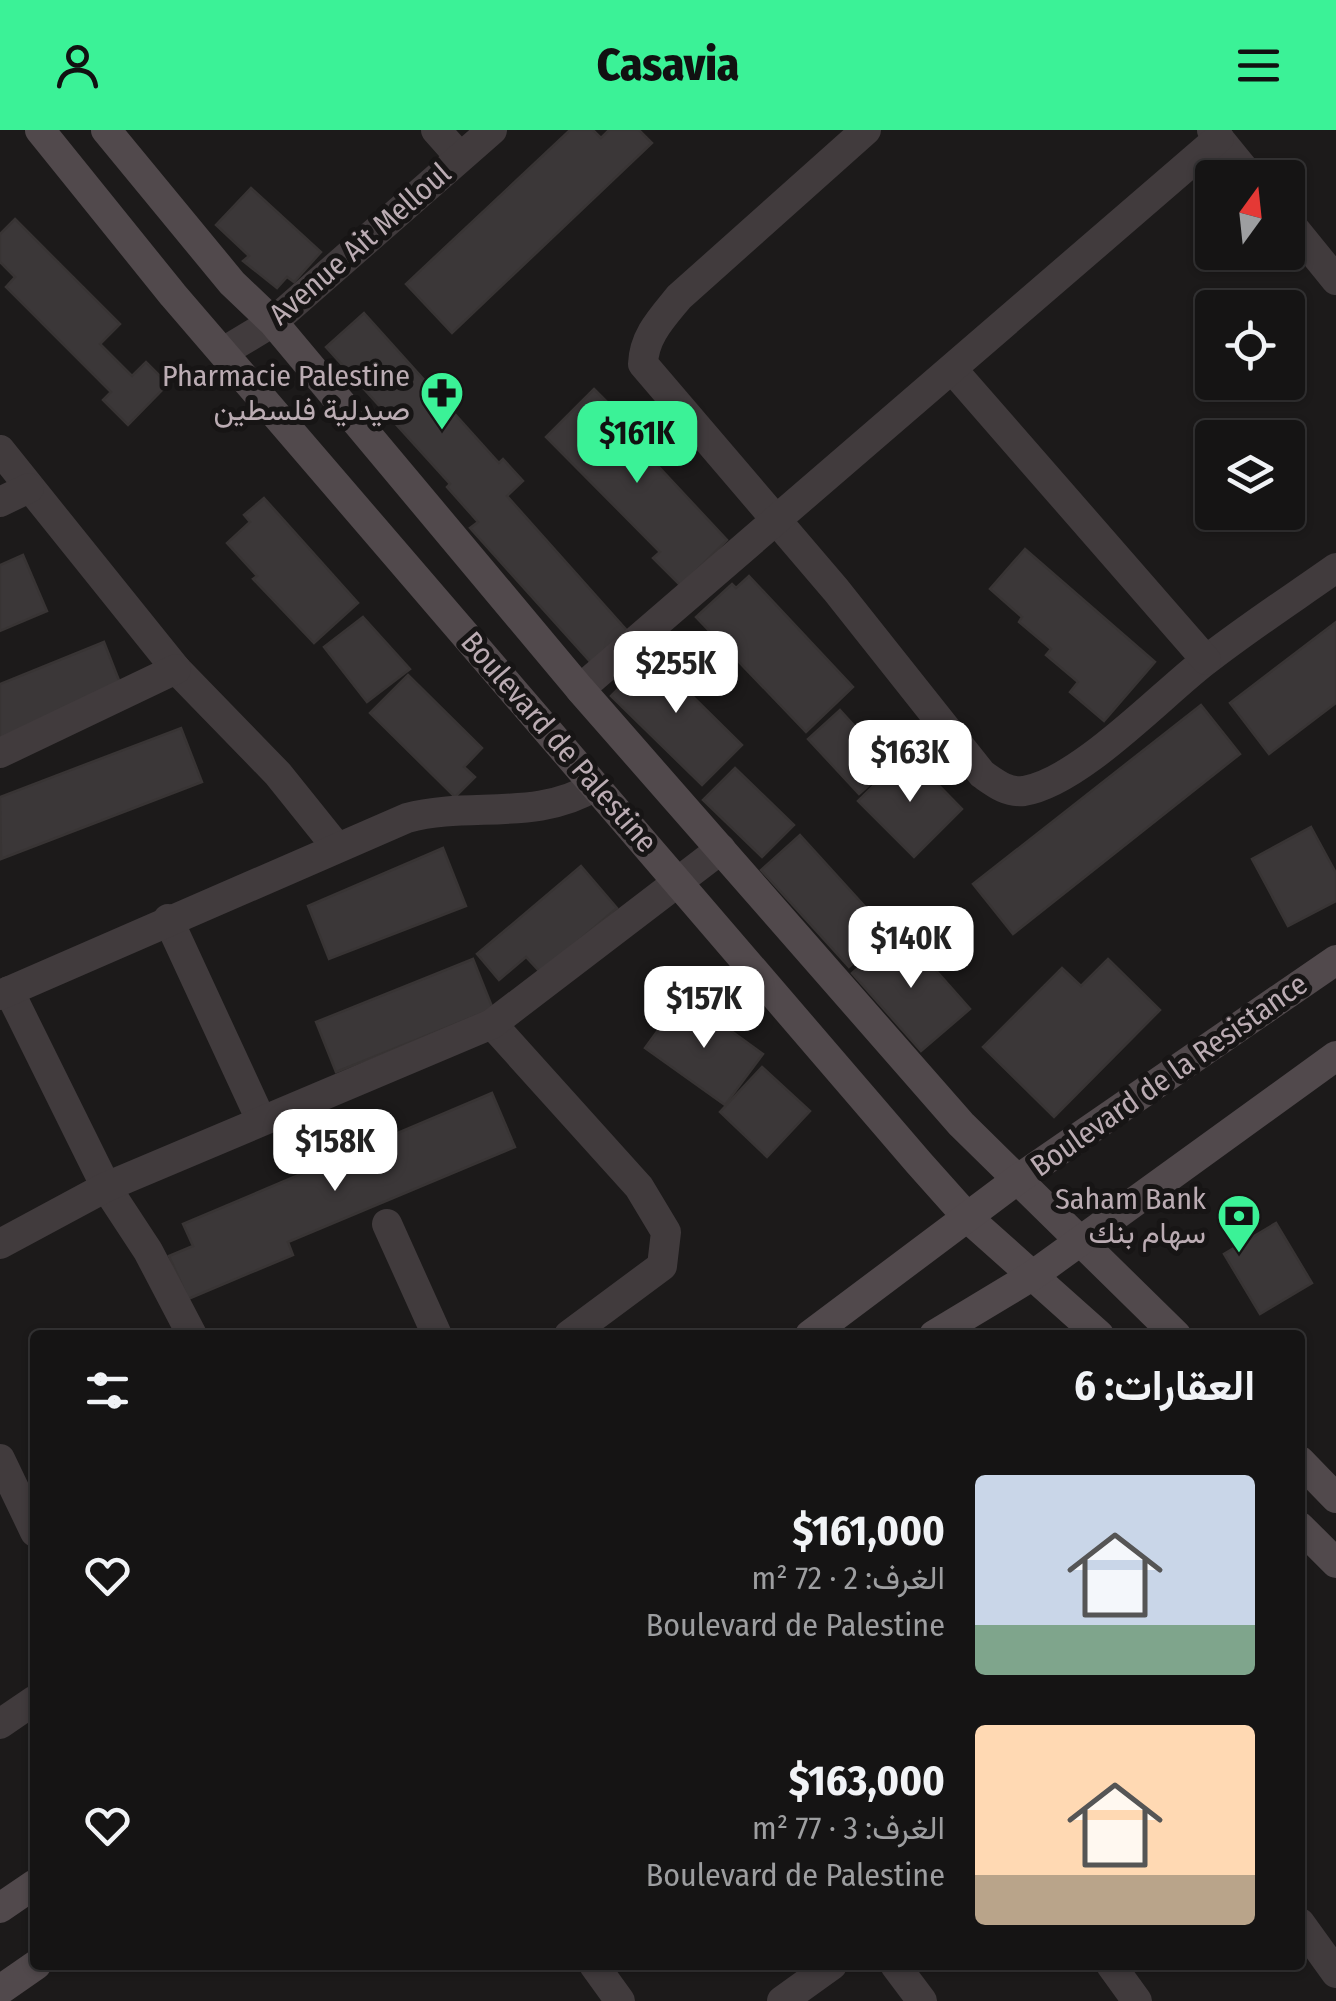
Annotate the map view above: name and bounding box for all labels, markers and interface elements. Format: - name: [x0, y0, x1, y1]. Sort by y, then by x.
- icon: person: [50, 38, 105, 93]
- text: Casavia: [597, 38, 739, 92]
- icon: menu: [1231, 38, 1286, 93]
- street label: Avenue Ait Melloul: [262, 155, 458, 333]
- north arrow: [1195, 160, 1305, 270]
- map controls: [1195, 160, 1305, 530]
- button: locate: [1195, 290, 1305, 400]
- place label: Pharmacie Palestine صيدلية فلسطين: [162, 358, 410, 428]
- pharmacy icon: Pharmacie Palestine صيدلية فلسطين: [419, 370, 465, 431]
- pin: $161K: [567, 401, 707, 486]
- text: $161K: [599, 414, 675, 452]
- button: layers: [1195, 420, 1305, 530]
- street label: Boulevard de Palestine: [453, 624, 665, 860]
- pin: $255K: [606, 631, 746, 716]
- text: $255K: [636, 644, 716, 682]
- pin: $163K: [840, 720, 980, 805]
- text: $163K: [871, 733, 949, 771]
- pin: $140K: [841, 906, 981, 991]
- text: $140K: [871, 919, 951, 957]
- pin: $157K: [634, 966, 774, 1051]
- street label: Boulevard de la Resistance: [1024, 966, 1314, 1184]
- text: $157K: [666, 979, 742, 1017]
- pin: $158K: [265, 1109, 405, 1194]
- text: $158K: [295, 1122, 375, 1160]
- place label: Saham Bank سهام بنك: [1055, 1181, 1206, 1252]
- bank icon: Saham Bank سهام بنك: [1216, 1193, 1262, 1254]
- text: العقارات: 6: [1074, 1361, 1255, 1411]
- icon: filters: [80, 1363, 135, 1418]
- text: $161,000: [793, 1506, 945, 1556]
- icon: home: [1055, 1515, 1175, 1635]
- icon: heart: [80, 1548, 135, 1603]
- text: الغرف: 2 · 72 m²: [752, 1559, 945, 1597]
- text: Boulevard de Palestine: [646, 1606, 945, 1644]
- text: $163,000: [789, 1756, 945, 1806]
- icon: home: [1055, 1765, 1175, 1885]
- icon: heart: [80, 1798, 135, 1853]
- text: الغرف: 3 · 77 m²: [752, 1809, 945, 1847]
- text: Boulevard de Palestine: [646, 1856, 945, 1894]

